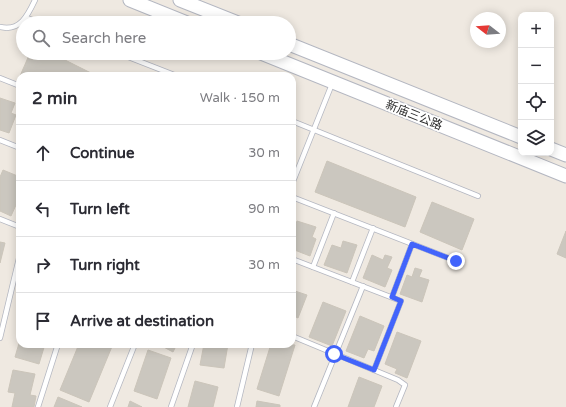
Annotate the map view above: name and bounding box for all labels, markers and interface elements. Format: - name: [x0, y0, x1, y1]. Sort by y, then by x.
- north arrow: [470, 12, 506, 48]
- map controls: [518, 12, 554, 156]
- button: +: [518, 12, 554, 48]
- search box: [16, 16, 296, 60]
- icon: search: [30, 27, 52, 49]
- text: Search here: [62, 29, 146, 47]
- button: −: [518, 48, 554, 84]
- button: locate: [518, 84, 554, 120]
- text: 2 min: [32, 88, 77, 109]
- text: Walk · 150 m: [200, 90, 280, 106]
- street label: 新庙三公路: [384, 97, 444, 133]
- button: layers: [518, 120, 554, 156]
- icon: ahead: [32, 142, 54, 164]
- text: Continue: [70, 144, 134, 162]
- text: 30 m: [248, 145, 280, 161]
- icon: left: [32, 198, 54, 220]
- text: Turn left: [70, 200, 130, 218]
- text: 90 m: [248, 201, 280, 217]
- route end: [447, 252, 465, 270]
- icon: right: [32, 254, 54, 276]
- text: Turn right: [70, 256, 140, 274]
- text: 30 m: [248, 257, 280, 273]
- icon: arrive: [32, 310, 54, 332]
- text: Arrive at destination: [70, 312, 214, 330]
- route start: [325, 345, 343, 363]

